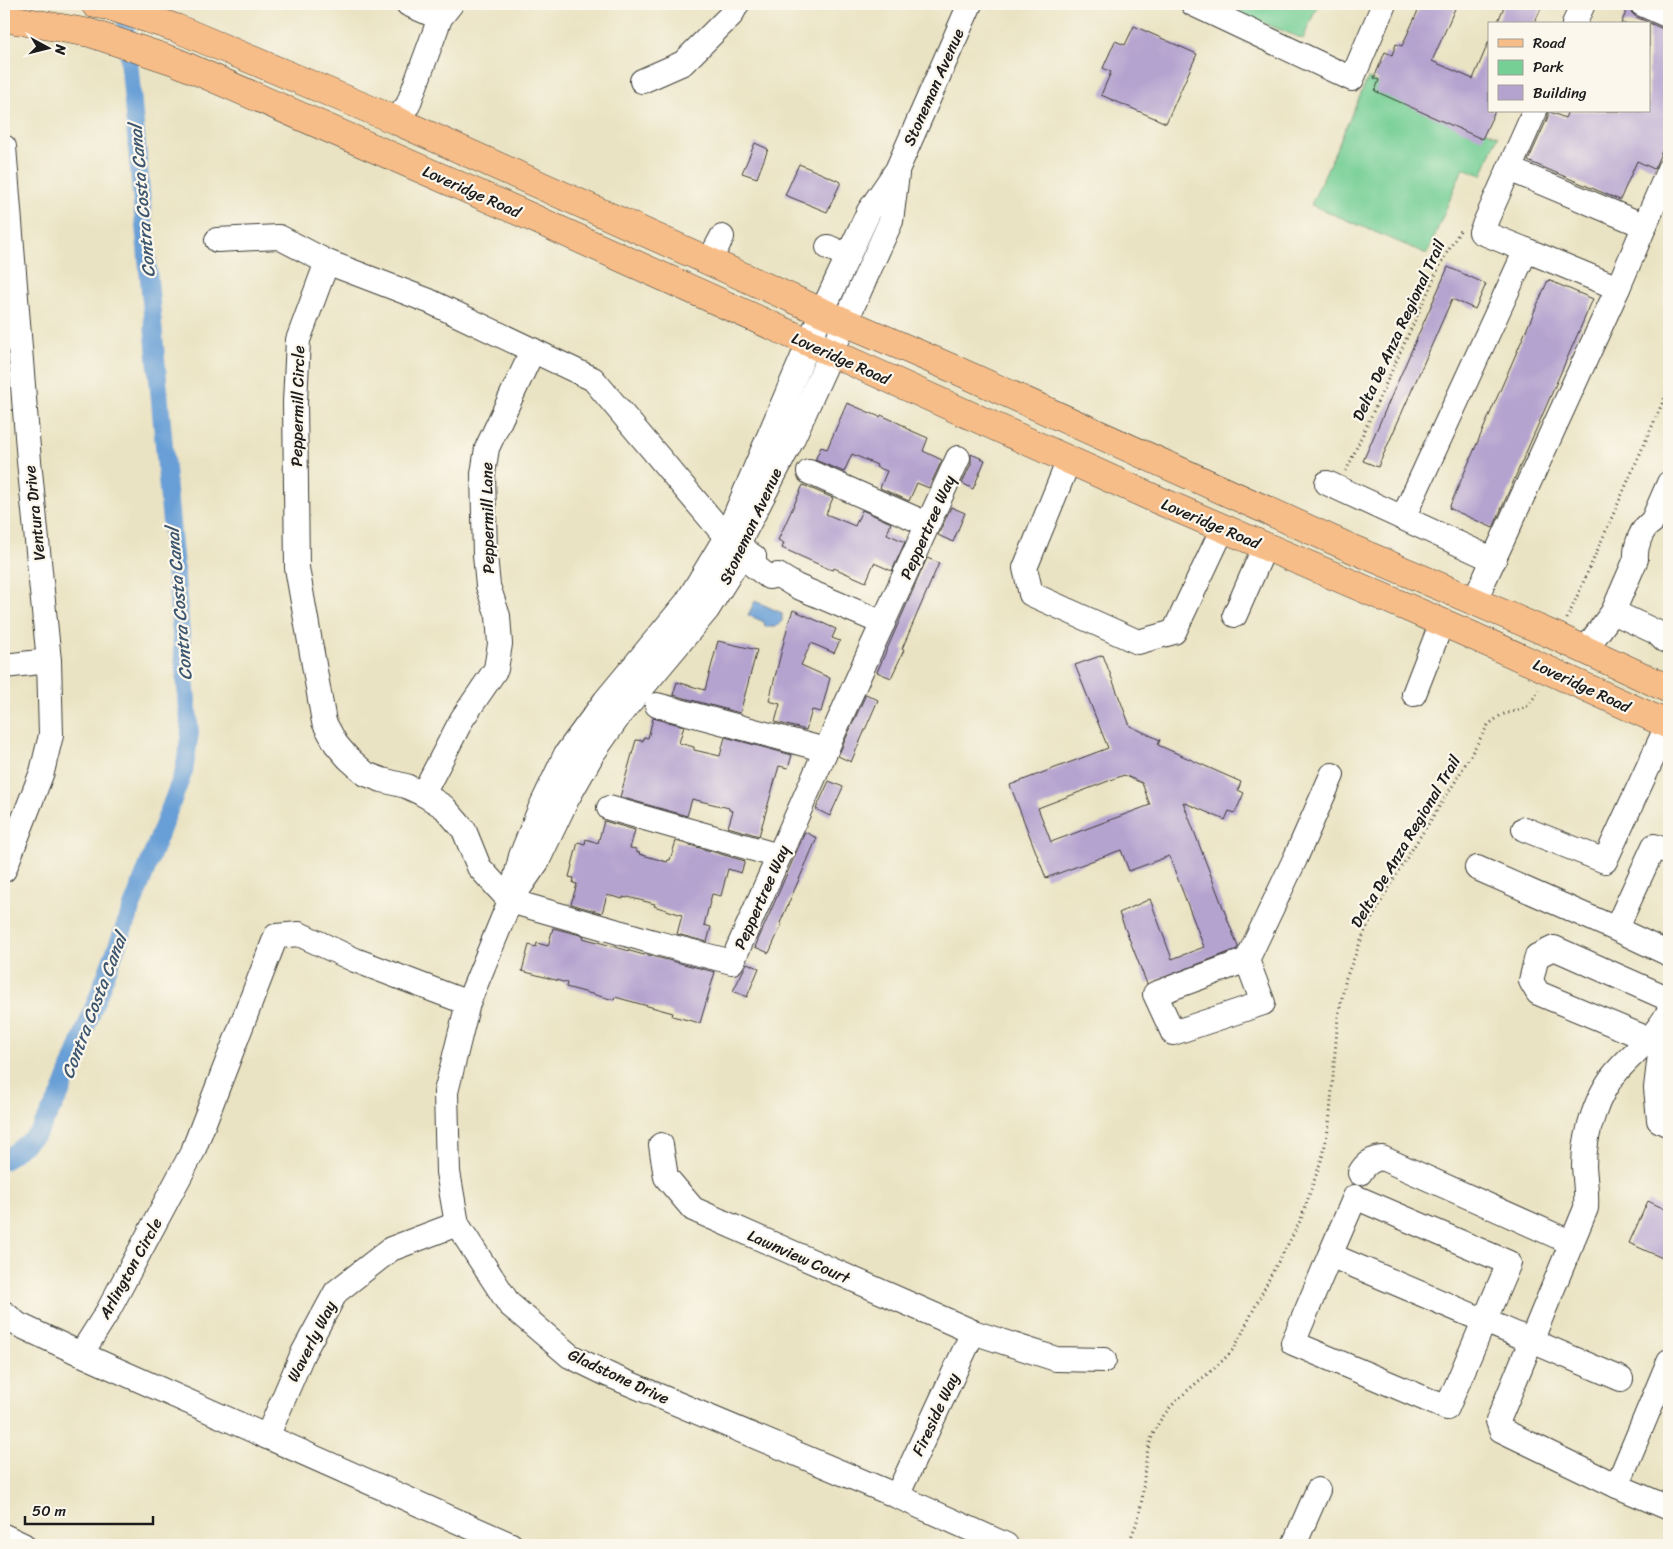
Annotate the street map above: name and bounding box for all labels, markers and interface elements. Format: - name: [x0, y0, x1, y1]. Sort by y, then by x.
- north arrow: [22, 22, 72, 72]
- legend: [1488, 22, 1650, 112]
- street label: Stoneman Avenue: [895, 23, 972, 151]
- text: Road: [1533, 30, 1566, 56]
- text: N: [47, 42, 74, 56]
- text: Park: [1533, 54, 1564, 80]
- text: Building: [1533, 80, 1587, 106]
- water label: Contra Costa Canal: [119, 119, 165, 279]
- street label: Loveridge Road: [418, 157, 527, 227]
- street label: Delta De Anza Regional Trail: [1344, 234, 1453, 426]
- street label: Loveridge Road: [787, 324, 896, 394]
- street label: Peppermill Circle: [282, 345, 313, 467]
- street label: Peppermill Lane: [472, 462, 503, 574]
- street label: Stoneman Avenue: [711, 463, 790, 590]
- street label: Ventura Drive: [15, 464, 54, 562]
- street label: Peppertree Way: [891, 469, 964, 584]
- street label: Loveridge Road: [1157, 490, 1266, 558]
- water label: Contra Costa Canal: [156, 522, 202, 682]
- street label: Loveridge Road: [1528, 650, 1637, 722]
- street label: Delta De Anza Regional Trail: [1342, 749, 1469, 933]
- street label: Peppertree Way: [725, 839, 798, 954]
- water label: Contra Costa Canal: [52, 925, 138, 1083]
- street label: Arlington Circle: [90, 1212, 170, 1325]
- street label: Lawnview Court: [743, 1221, 855, 1292]
- street label: Waverly Way: [278, 1295, 345, 1387]
- street label: Gladstone Drive: [563, 1340, 674, 1413]
- street label: Fireside Way: [903, 1367, 968, 1461]
- scale bar: [25, 1494, 152, 1526]
- text: 50 m: [32, 1498, 67, 1524]

